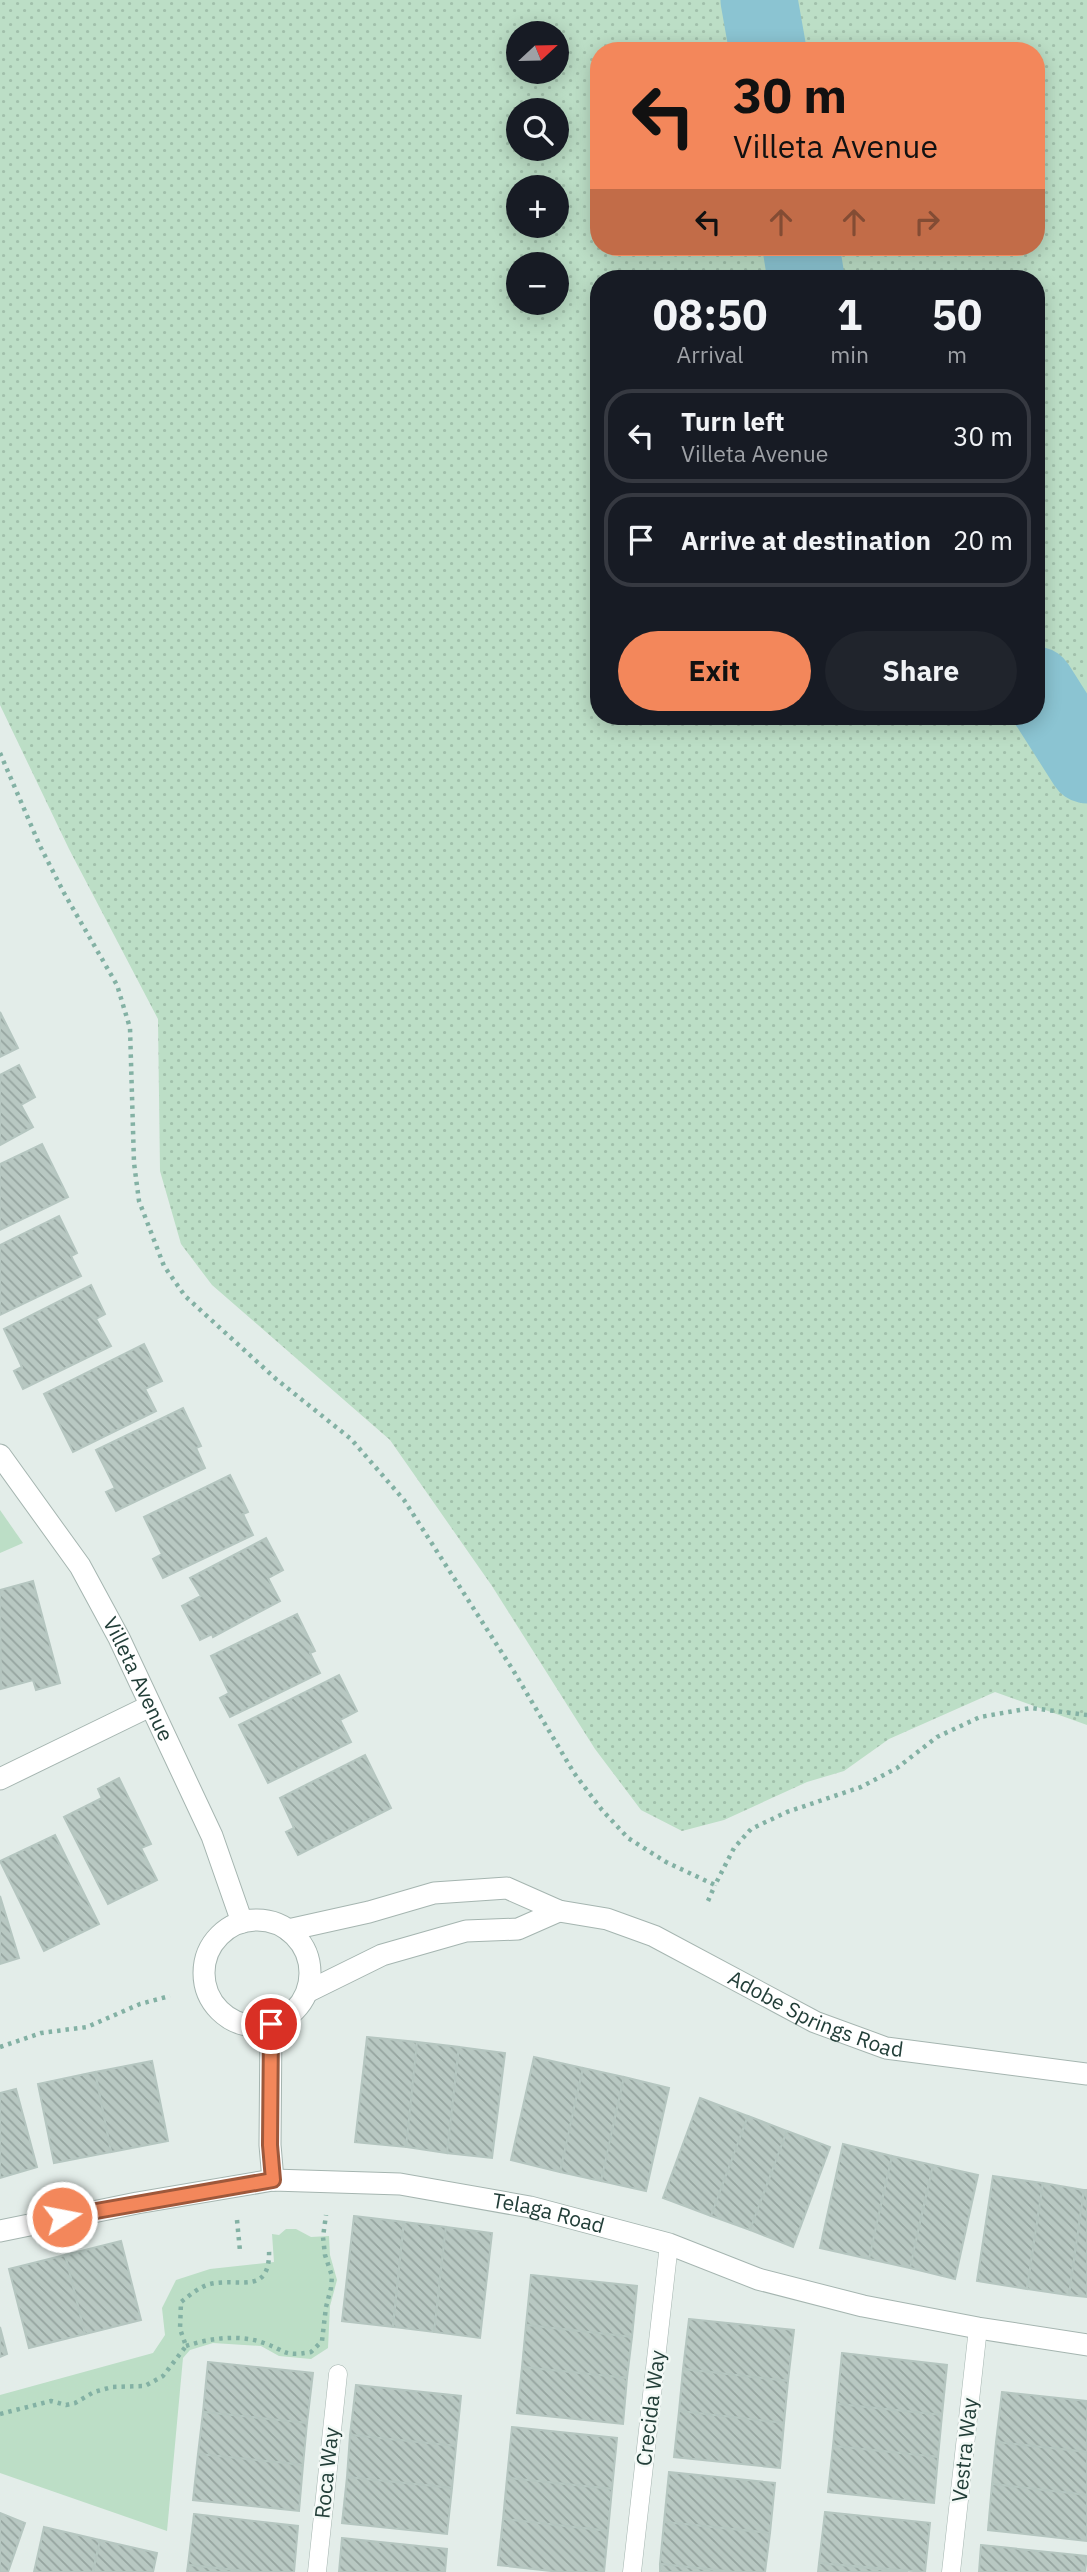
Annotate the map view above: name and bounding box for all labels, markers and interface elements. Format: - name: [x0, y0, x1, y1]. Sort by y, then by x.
- north arrow: [506, 21, 569, 84]
- map controls: [506, 21, 569, 315]
- text: 30 m: [733, 63, 847, 126]
- icon: left: [618, 70, 709, 161]
- button: search: [506, 98, 569, 161]
- text: Villeta Avenue: [733, 125, 938, 167]
- button: +: [506, 175, 569, 238]
- icon: left: [689, 203, 727, 241]
- icon: ahead: [762, 203, 800, 241]
- icon: ahead: [835, 203, 873, 241]
- icon: right: [908, 203, 946, 241]
- button: −: [506, 252, 569, 315]
- text: 08:50: [653, 287, 767, 342]
- text: 1: [837, 287, 862, 342]
- text: 50: [932, 287, 982, 342]
- text: Arrival: [677, 339, 744, 369]
- text: min: [830, 339, 869, 369]
- text: m: [947, 339, 967, 369]
- text: Turn left: [681, 404, 784, 438]
- icon: left: [622, 417, 660, 455]
- text: 30 m: [953, 419, 1013, 453]
- text: Villeta Avenue: [681, 438, 828, 468]
- icon: arrive: [622, 521, 660, 559]
- text: Arrive at destination: [681, 523, 931, 557]
- text: 20 m: [953, 523, 1013, 557]
- button: Exit: [618, 631, 811, 711]
- button: Share: [825, 631, 1017, 711]
- street label: Villeta Avenue: [97, 1611, 180, 1745]
- street label: Adobe Springs Road: [723, 1963, 905, 2063]
- pin: [241, 1994, 301, 2054]
- icon: arrive: [252, 2005, 290, 2043]
- position arrow: [25, 2180, 99, 2254]
- street label: Telaga Road: [490, 2186, 608, 2239]
- street label: Crecida Way: [629, 2348, 671, 2467]
- street label: Vestra Way: [945, 2396, 983, 2504]
- street label: Roca Way: [307, 2425, 345, 2520]

